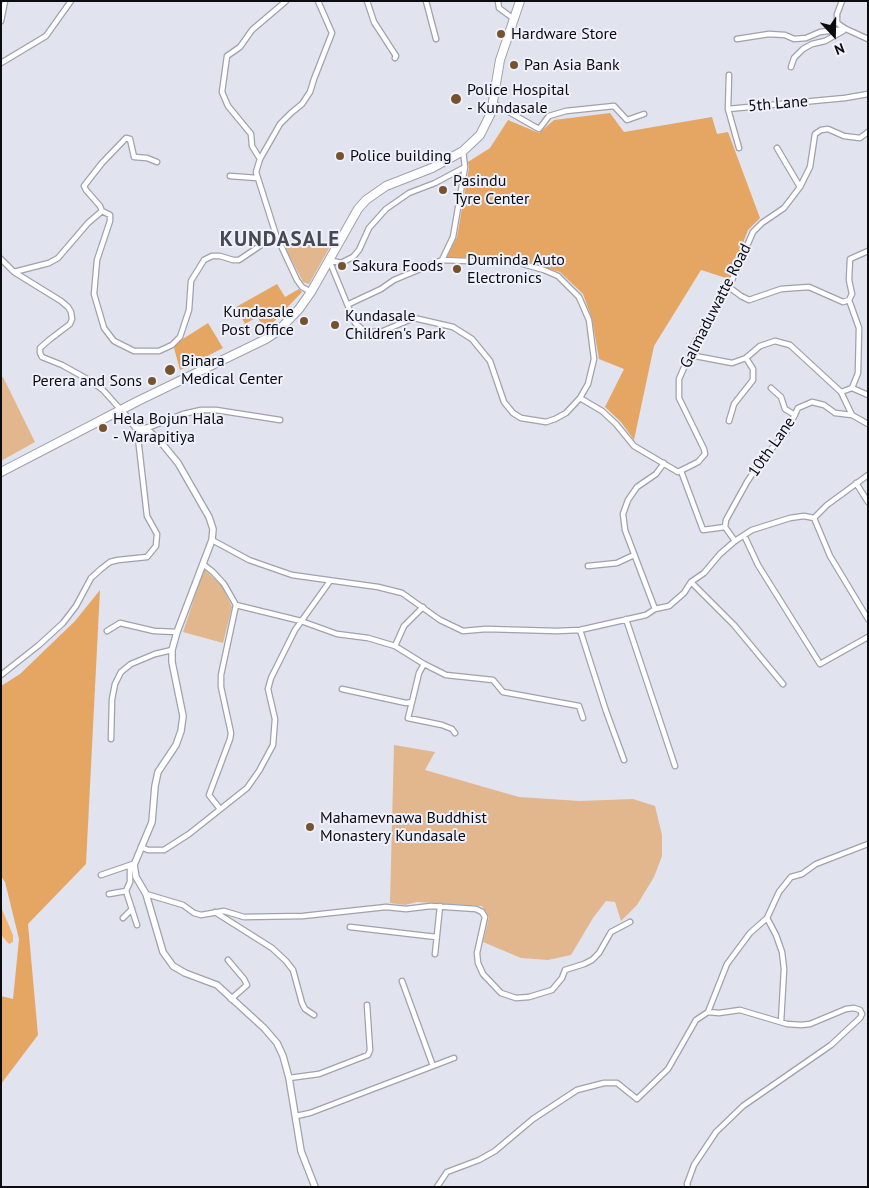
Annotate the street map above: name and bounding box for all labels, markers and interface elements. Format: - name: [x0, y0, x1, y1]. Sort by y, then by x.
- north arrow: [809, 10, 859, 60]
- place label: Hardware Store: [511, 24, 617, 44]
- marker: Hardware Store: [495, 28, 507, 40]
- text: N: [832, 39, 847, 59]
- place label: Pan Asia Bank: [524, 55, 620, 75]
- marker: Pan Asia Bank: [508, 59, 520, 71]
- place label: Police Hospital - Kundasale: [467, 80, 569, 118]
- marker: Police Hospital - Kundasale: [449, 92, 463, 106]
- street label: 5th Lane: [747, 92, 809, 116]
- place label: Police building: [350, 146, 452, 166]
- marker: Police building: [334, 150, 346, 162]
- place label: Pasindu Tyre Center: [453, 171, 529, 209]
- marker: Pasindu Tyre Center: [437, 184, 449, 196]
- district label: KUNDASALE: [219, 227, 341, 253]
- street label: Galmaduwatte Road: [676, 241, 756, 371]
- place label: Duminda Auto Electronics: [467, 250, 565, 288]
- place label: Sakura Foods: [352, 256, 443, 276]
- marker: Sakura Foods: [336, 260, 348, 272]
- marker: Duminda Auto Electronics: [451, 263, 463, 275]
- place label: Kundasale Post Office: [221, 302, 294, 340]
- place label: Kundasale Children's Park: [345, 306, 446, 344]
- marker: Kundasale Post Office: [298, 315, 310, 327]
- marker: Kundasale Children's Park: [329, 319, 341, 331]
- place label: Binara Medical Center: [181, 351, 283, 389]
- marker: Binara Medical Center: [163, 363, 177, 377]
- place label: Perera and Sons: [32, 371, 142, 391]
- marker: Perera and Sons: [146, 375, 158, 387]
- place label: Hela Bojun Hala - Warapitiya: [113, 409, 224, 447]
- street label: 10th Lane: [744, 413, 800, 481]
- marker: Hela Bojun Hala - Warapitiya: [97, 422, 109, 434]
- place label: Mahamevnawa Buddhist Monastery Kundasale: [320, 808, 487, 846]
- marker: Mahamevnawa Buddhist Monastery Kundasale: [304, 821, 316, 833]

